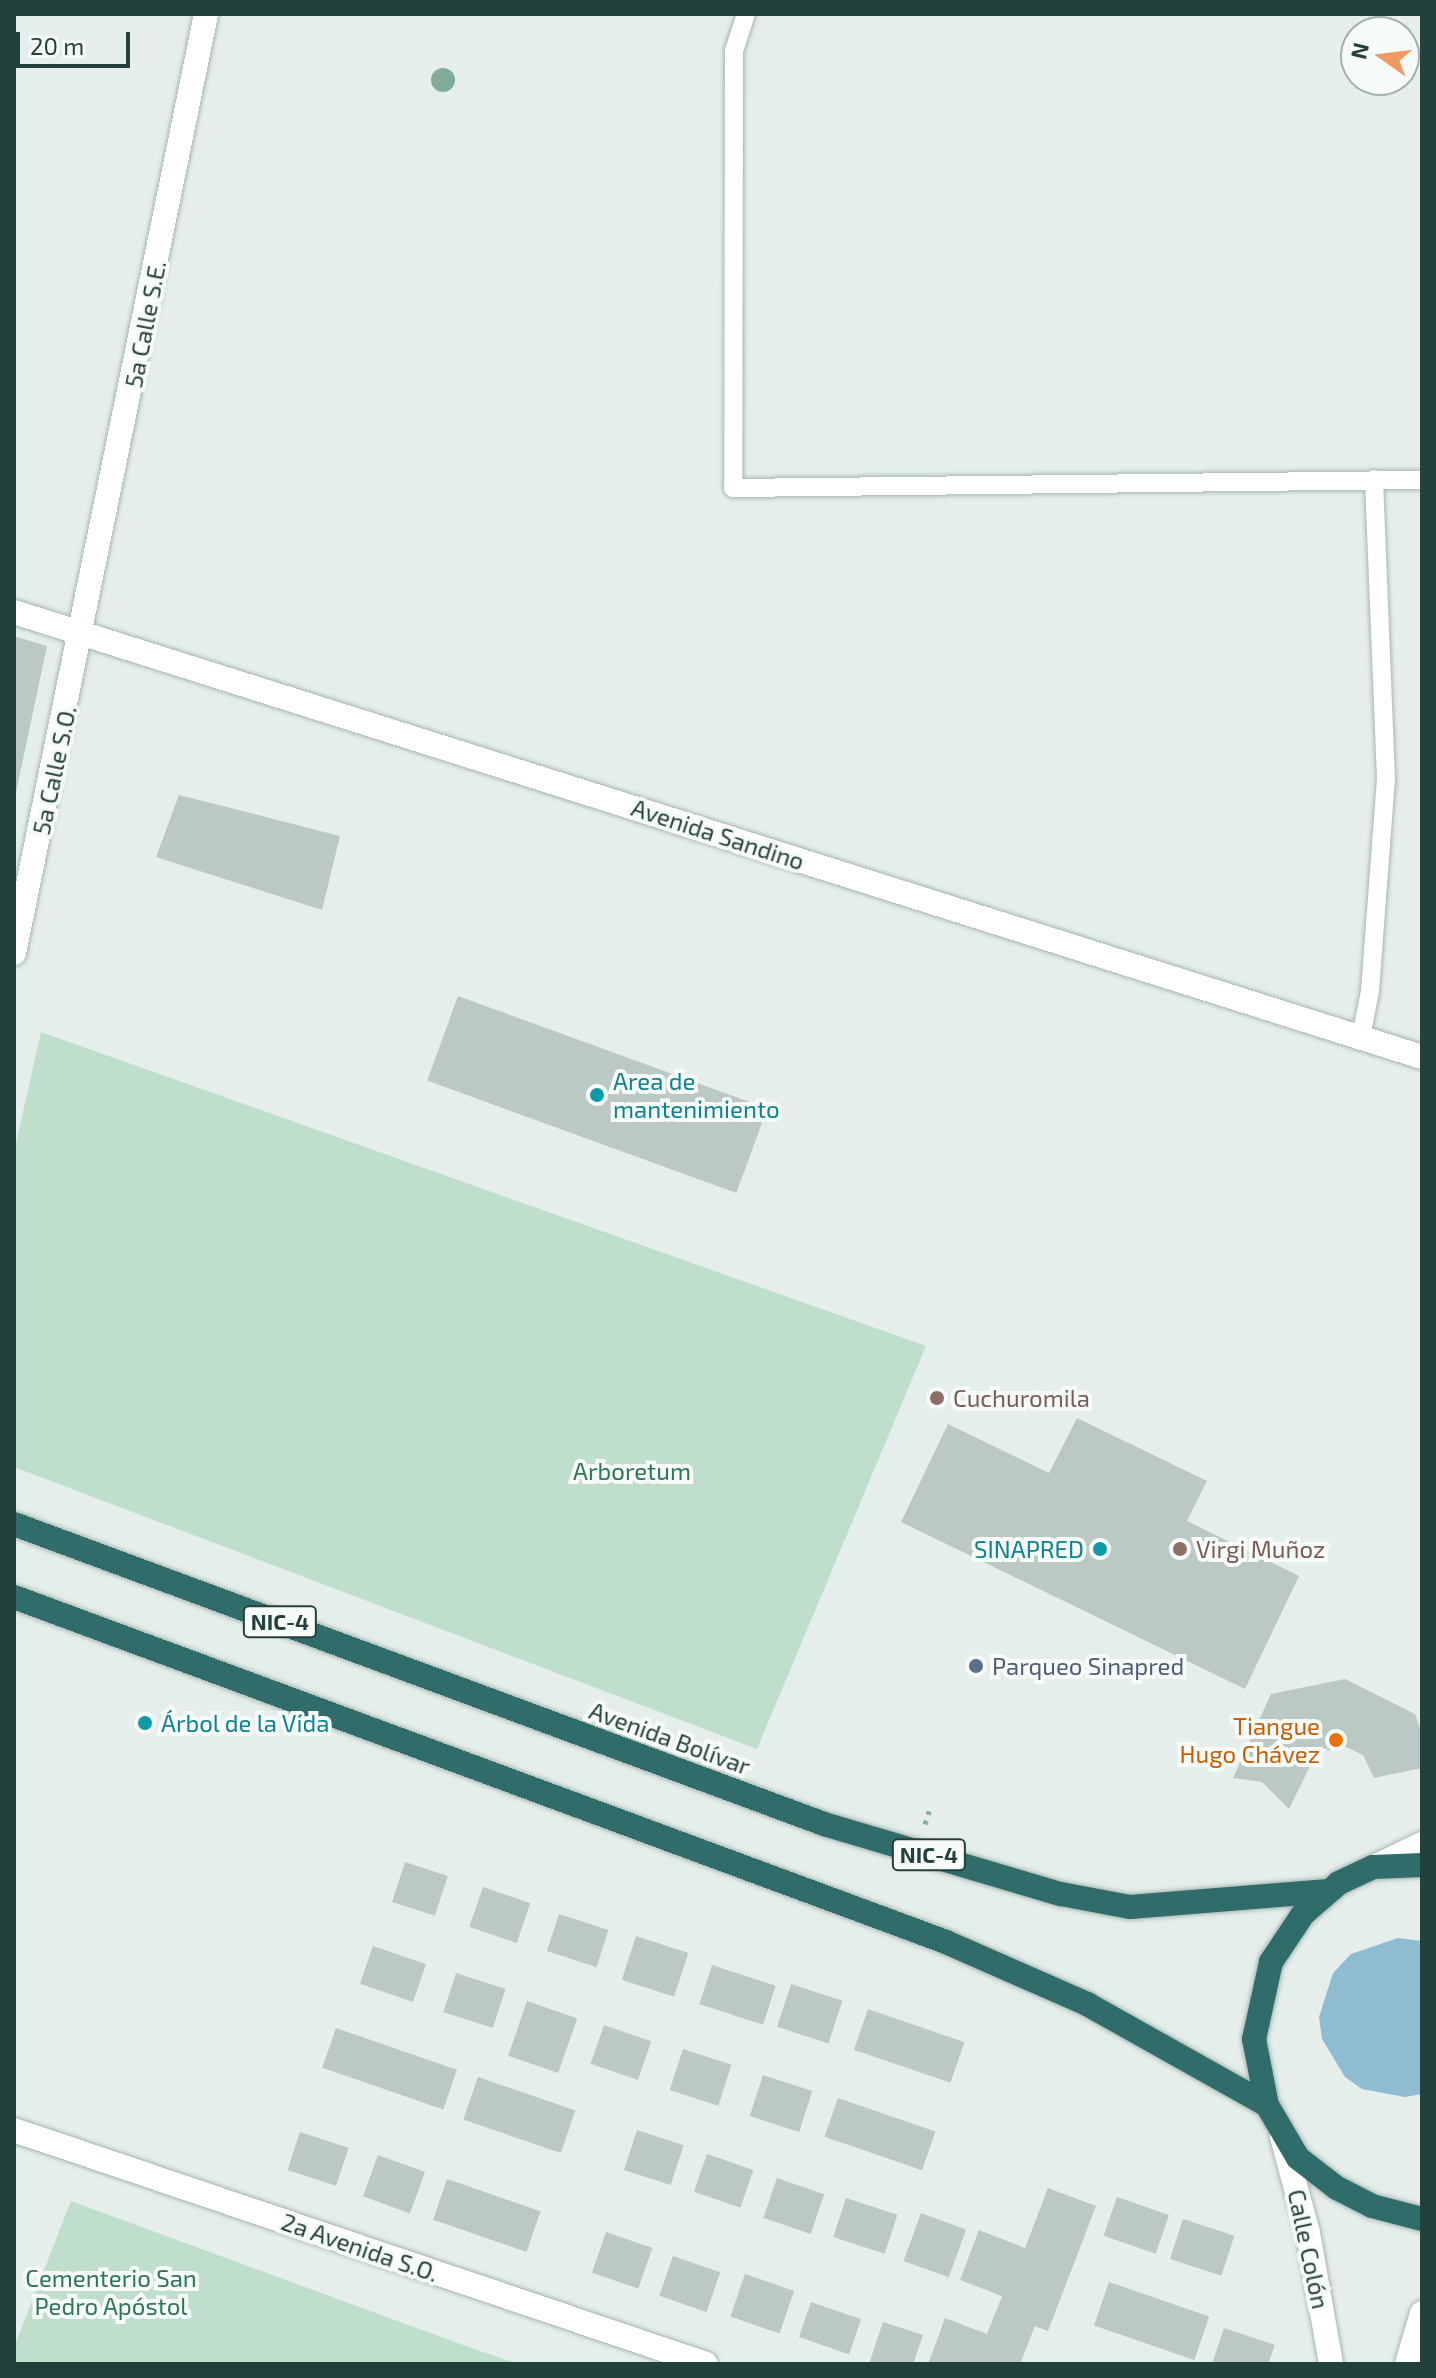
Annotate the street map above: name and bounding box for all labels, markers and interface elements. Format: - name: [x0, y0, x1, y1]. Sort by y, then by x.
- scale bar: [20, 16, 134, 66]
- north arrow: [1340, 16, 1420, 96]
- text: 20 m: [30, 31, 84, 60]
- text: N: [1344, 40, 1373, 62]
- street label: 5a Calle S.E.: [119, 258, 171, 390]
- street label: 5a Calle S.O.: [26, 703, 82, 837]
- street label: Avenida Sandino: [628, 793, 808, 875]
- place label: Area de mantenimiento: [613, 1067, 780, 1123]
- marker: Area de mantenimiento: [588, 1086, 606, 1104]
- place label: Cuchuromila: [953, 1384, 1090, 1412]
- marker: Cuchuromila: [928, 1389, 946, 1407]
- park label: Arboretum: [573, 1457, 691, 1485]
- place label: SINAPRED: [974, 1535, 1084, 1563]
- place label: Virgi Muñoz: [1196, 1535, 1325, 1563]
- marker: SINAPRED: [1091, 1540, 1109, 1558]
- marker: Virgi Muñoz: [1171, 1540, 1189, 1558]
- road number: NIC-4: [242, 1604, 318, 1640]
- place label: Parqueo Sinapred: [992, 1652, 1184, 1680]
- marker: Parqueo Sinapred: [967, 1657, 985, 1675]
- street label: Avenida Bolívar: [586, 1696, 754, 1780]
- place label: Árbol de la Vida: [161, 1709, 330, 1737]
- place label: Tiangue Hugo Chávez: [1180, 1712, 1320, 1768]
- marker: Árbol de la Vida: [136, 1714, 154, 1732]
- marker: Tiangue Hugo Chávez: [1327, 1731, 1345, 1749]
- road number: NIC-4: [891, 1837, 967, 1873]
- street label: Calle Colón: [1282, 2187, 1336, 2311]
- street label: 2a Avenida S.O.: [278, 2207, 442, 2287]
- park label: Cementerio San Pedro Apóstol: [25, 2264, 197, 2320]

